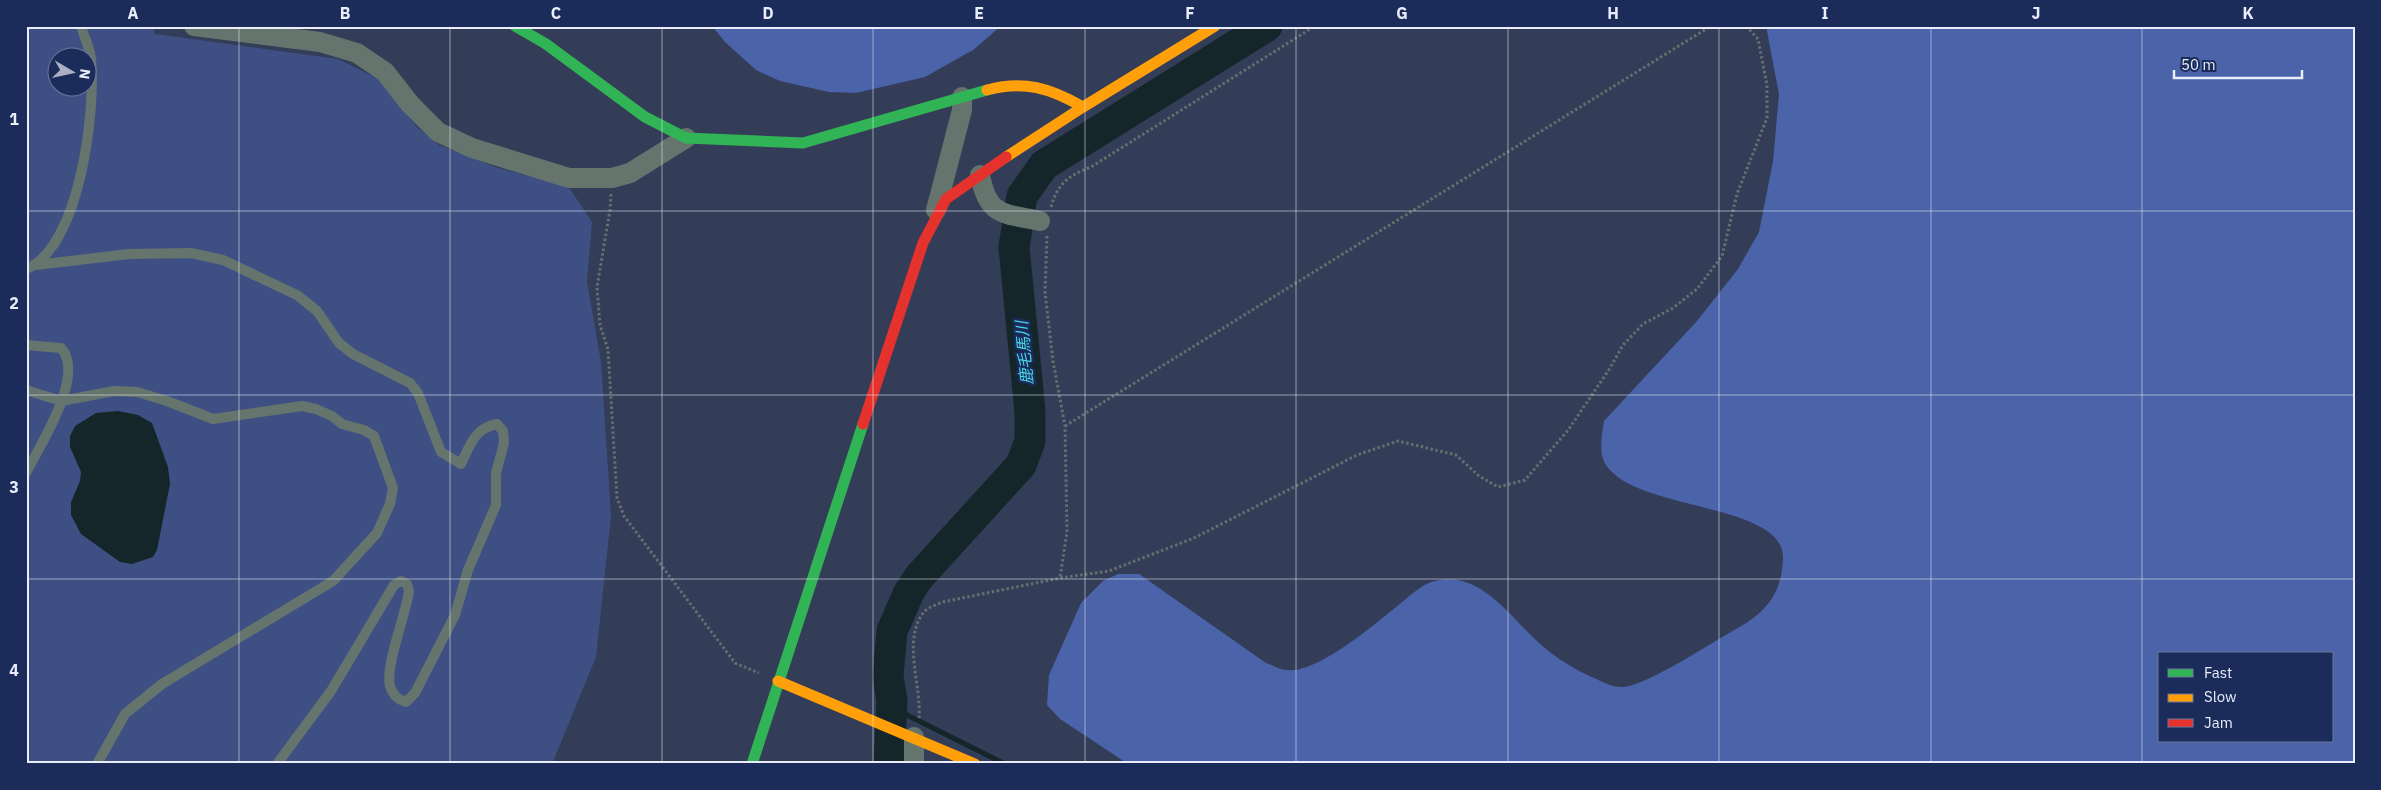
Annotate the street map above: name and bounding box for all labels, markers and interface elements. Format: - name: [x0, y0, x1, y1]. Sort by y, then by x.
- text: A: [128, 3, 139, 23]
- text: B: [340, 3, 351, 23]
- text: C: [551, 3, 561, 23]
- text: D: [762, 3, 774, 23]
- text: E: [974, 3, 984, 23]
- text: F: [1185, 3, 1195, 23]
- text: G: [1396, 3, 1408, 23]
- text: H: [1607, 3, 1619, 23]
- text: I: [1822, 3, 1829, 23]
- text: J: [2032, 3, 2040, 23]
- text: K: [2242, 3, 2254, 23]
- north arrow: [48, 48, 98, 98]
- scale bar: [2174, 48, 2301, 80]
- text: 50 m: [2181, 55, 2216, 74]
- text: N: [75, 68, 95, 80]
- text: 1: [9, 109, 19, 129]
- text: 2: [9, 293, 19, 313]
- water label: 鹿毛馬川: [1011, 318, 1037, 386]
- text: 3: [9, 477, 19, 497]
- legend: [2158, 652, 2334, 742]
- text: 4: [9, 660, 19, 680]
- text: Fast: [2204, 663, 2232, 682]
- text: Slow: [2204, 687, 2237, 706]
- text: Jam: [2204, 713, 2233, 732]

